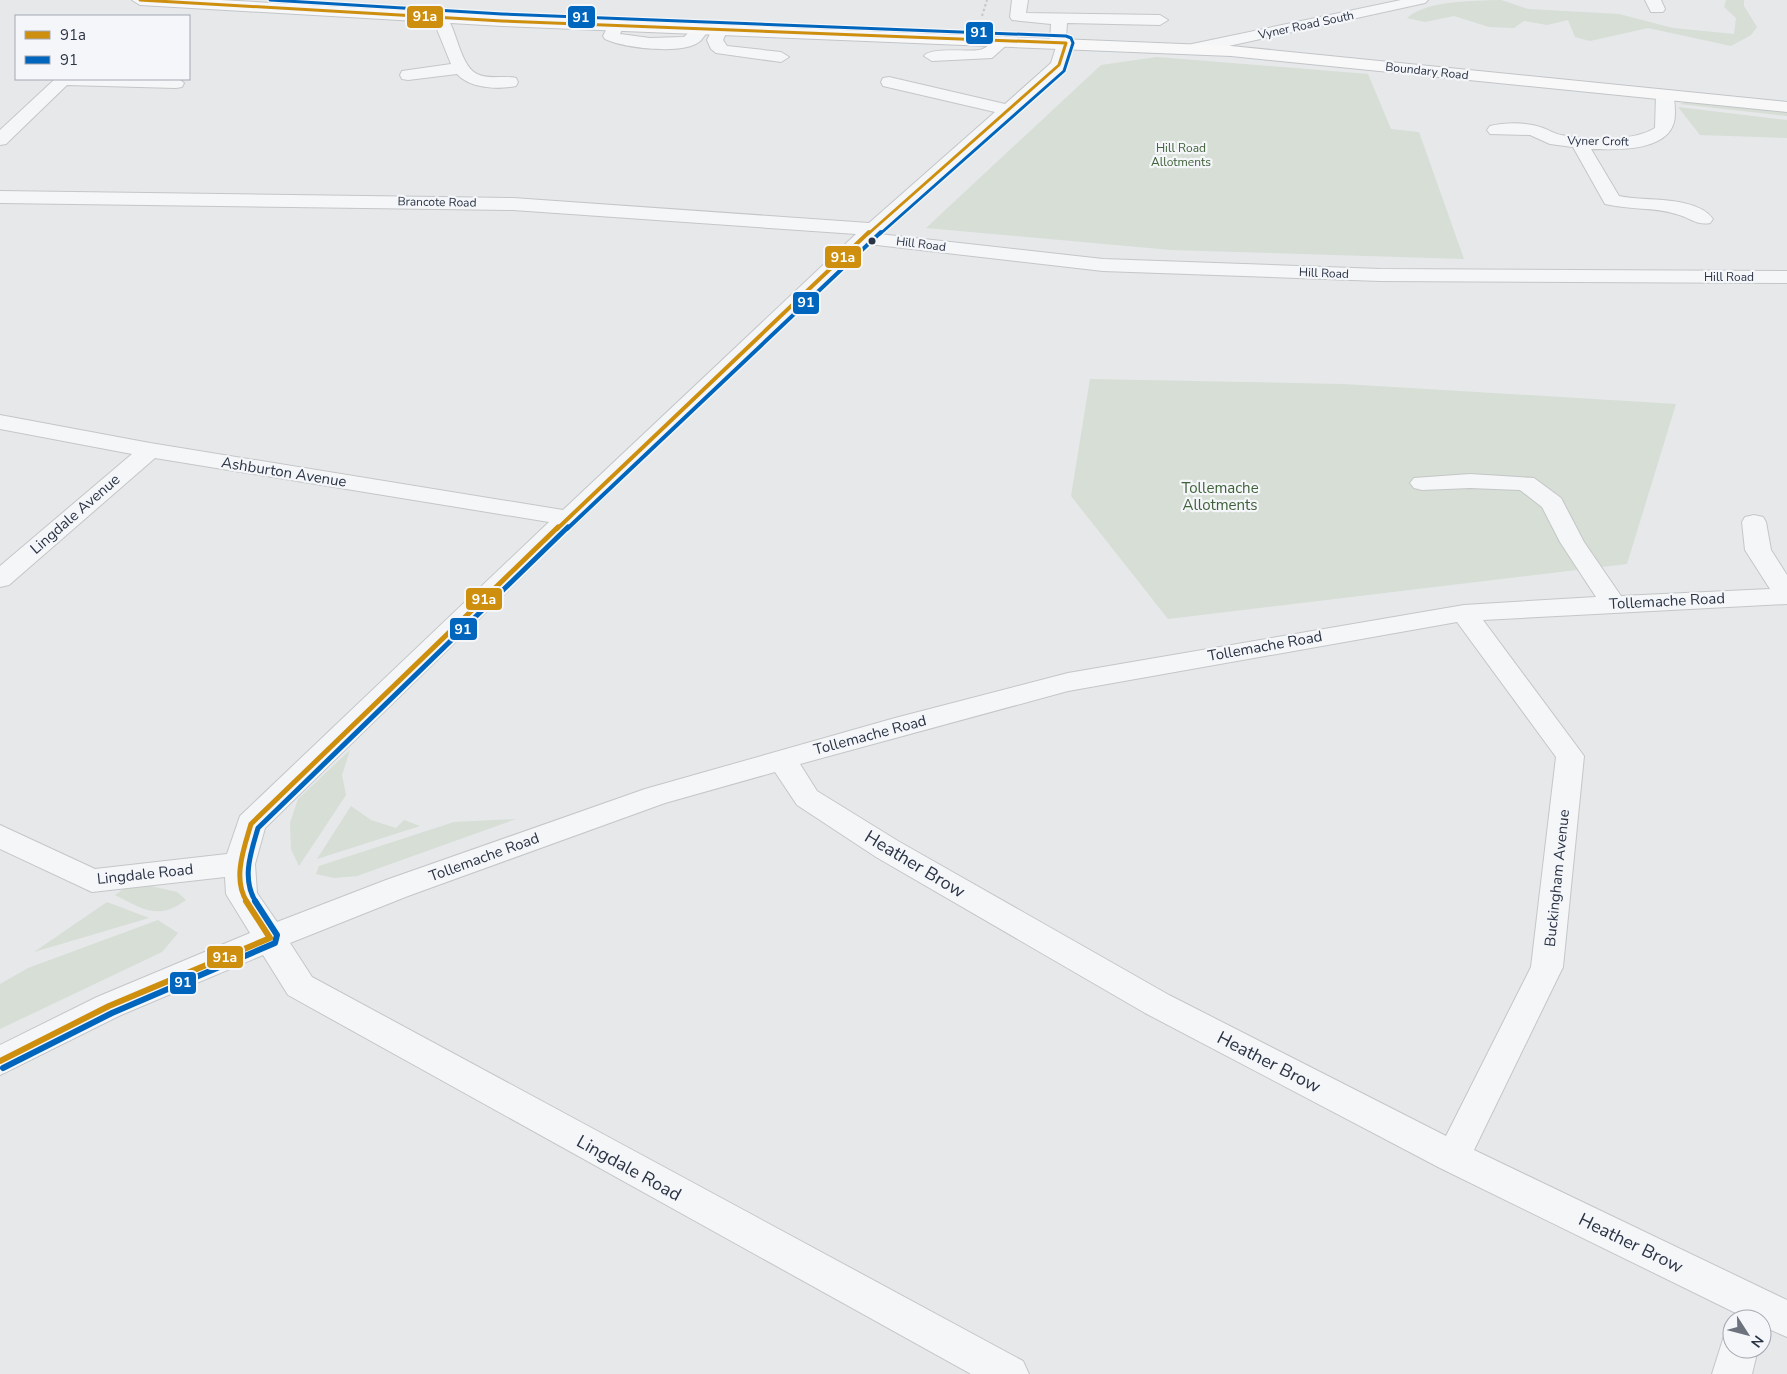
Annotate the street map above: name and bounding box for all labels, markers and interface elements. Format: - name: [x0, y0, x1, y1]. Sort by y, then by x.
- line badge: 91a: [406, 5, 444, 29]
- line badge: 91: [567, 5, 596, 29]
- text: 91a: [413, 7, 437, 26]
- street label: Vyner Road South: [1256, 7, 1355, 43]
- text: 91: [573, 8, 589, 27]
- legend: [15, 15, 190, 80]
- line badge: 91: [965, 21, 994, 45]
- text: 91: [971, 23, 987, 42]
- text: 91a: [60, 25, 86, 45]
- text: 91: [60, 50, 78, 70]
- street label: Boundary Road: [1385, 59, 1469, 83]
- street label: Vyner Croft: [1566, 132, 1630, 150]
- park label: Hill Road Allotments: [1151, 140, 1211, 170]
- street label: Brancote Road: [397, 193, 477, 211]
- street label: Hill Road: [895, 233, 947, 255]
- unlabelled marker: [867, 236, 877, 246]
- line badge: 91a: [824, 245, 862, 269]
- text: 91a: [831, 248, 855, 267]
- street label: Hill Road: [1299, 264, 1349, 282]
- street label: Hill Road: [1704, 269, 1754, 285]
- line badge: 91: [792, 291, 820, 315]
- text: 91: [798, 293, 814, 312]
- street label: Ashburton Avenue: [220, 452, 348, 492]
- street label: Lingdale Avenue: [26, 469, 124, 559]
- park label: Tollemache Allotments: [1181, 478, 1259, 515]
- line badge: 91a: [465, 587, 503, 611]
- street label: Tollemache Road: [1609, 588, 1725, 614]
- text: 91a: [472, 590, 496, 609]
- line badge: 91: [449, 617, 478, 641]
- text: 91: [455, 620, 471, 639]
- street label: Tollemache Road: [1206, 626, 1324, 666]
- street label: Tollemache Road: [811, 710, 929, 760]
- street label: Buckingham Avenue: [1540, 808, 1574, 948]
- street label: Heather Brow: [860, 824, 970, 904]
- street label: Tollemache Road: [426, 828, 542, 886]
- street label: Lingdale Road: [96, 859, 194, 889]
- line badge: 91a: [206, 945, 244, 969]
- text: 91a: [213, 948, 237, 967]
- line badge: 91: [169, 971, 197, 995]
- text: 91: [175, 973, 191, 992]
- street label: Heather Brow: [1213, 1026, 1325, 1098]
- street label: Lingdale Road: [572, 1129, 686, 1207]
- street label: Heather Brow: [1575, 1207, 1687, 1279]
- north arrow: [1722, 1309, 1772, 1359]
- text: N: [1746, 1332, 1768, 1351]

